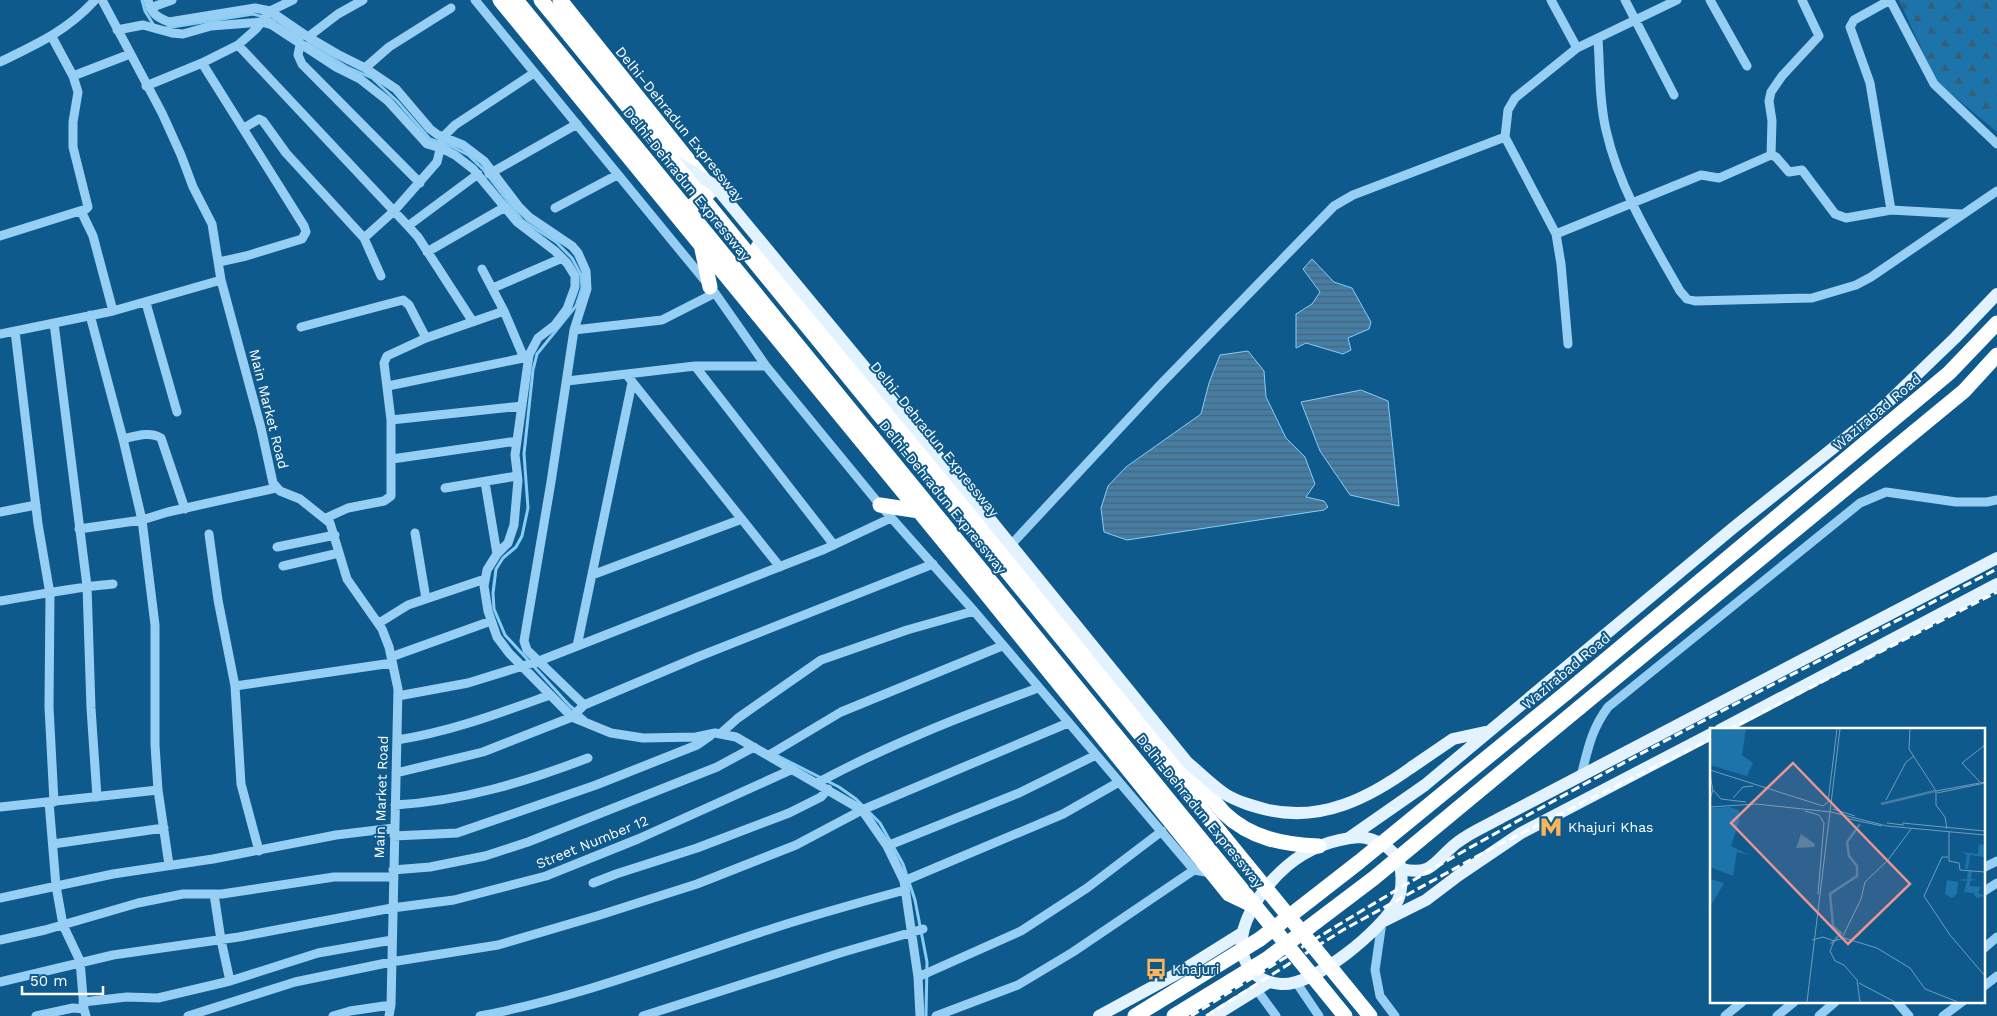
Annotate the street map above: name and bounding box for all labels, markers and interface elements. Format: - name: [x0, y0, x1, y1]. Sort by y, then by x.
- street label: Delhi–Dehradun Expressway: [613, 43, 748, 205]
- street label: Delhi-Dehradun Expressway: [620, 104, 754, 264]
- street label: Main Market Road: [246, 347, 292, 471]
- street label: Delhi–Dehradun Expressway: [868, 358, 1003, 520]
- street label: Wazirabad Road: [1830, 371, 1924, 453]
- street label: Delhi-Dehradun Expressway: [876, 417, 1010, 577]
- street label: Wazirabad Road: [1519, 630, 1613, 712]
- inset map: [1710, 728, 1984, 1004]
- street label: Delhi-Dehradun Expressway: [1133, 731, 1267, 891]
- street label: Main Market Road: [371, 735, 391, 859]
- street label: Street Number 12: [534, 812, 650, 872]
- metro station icon: Khajuri Khas: [1538, 814, 1564, 840]
- place label: Khajuri Khas: [1568, 819, 1654, 835]
- bus stop icon: Khajuri: [1143, 956, 1169, 982]
- place label: Khajuri: [1172, 961, 1220, 977]
- scale bar: [22, 964, 104, 996]
- text: 50 m: [30, 972, 67, 990]

